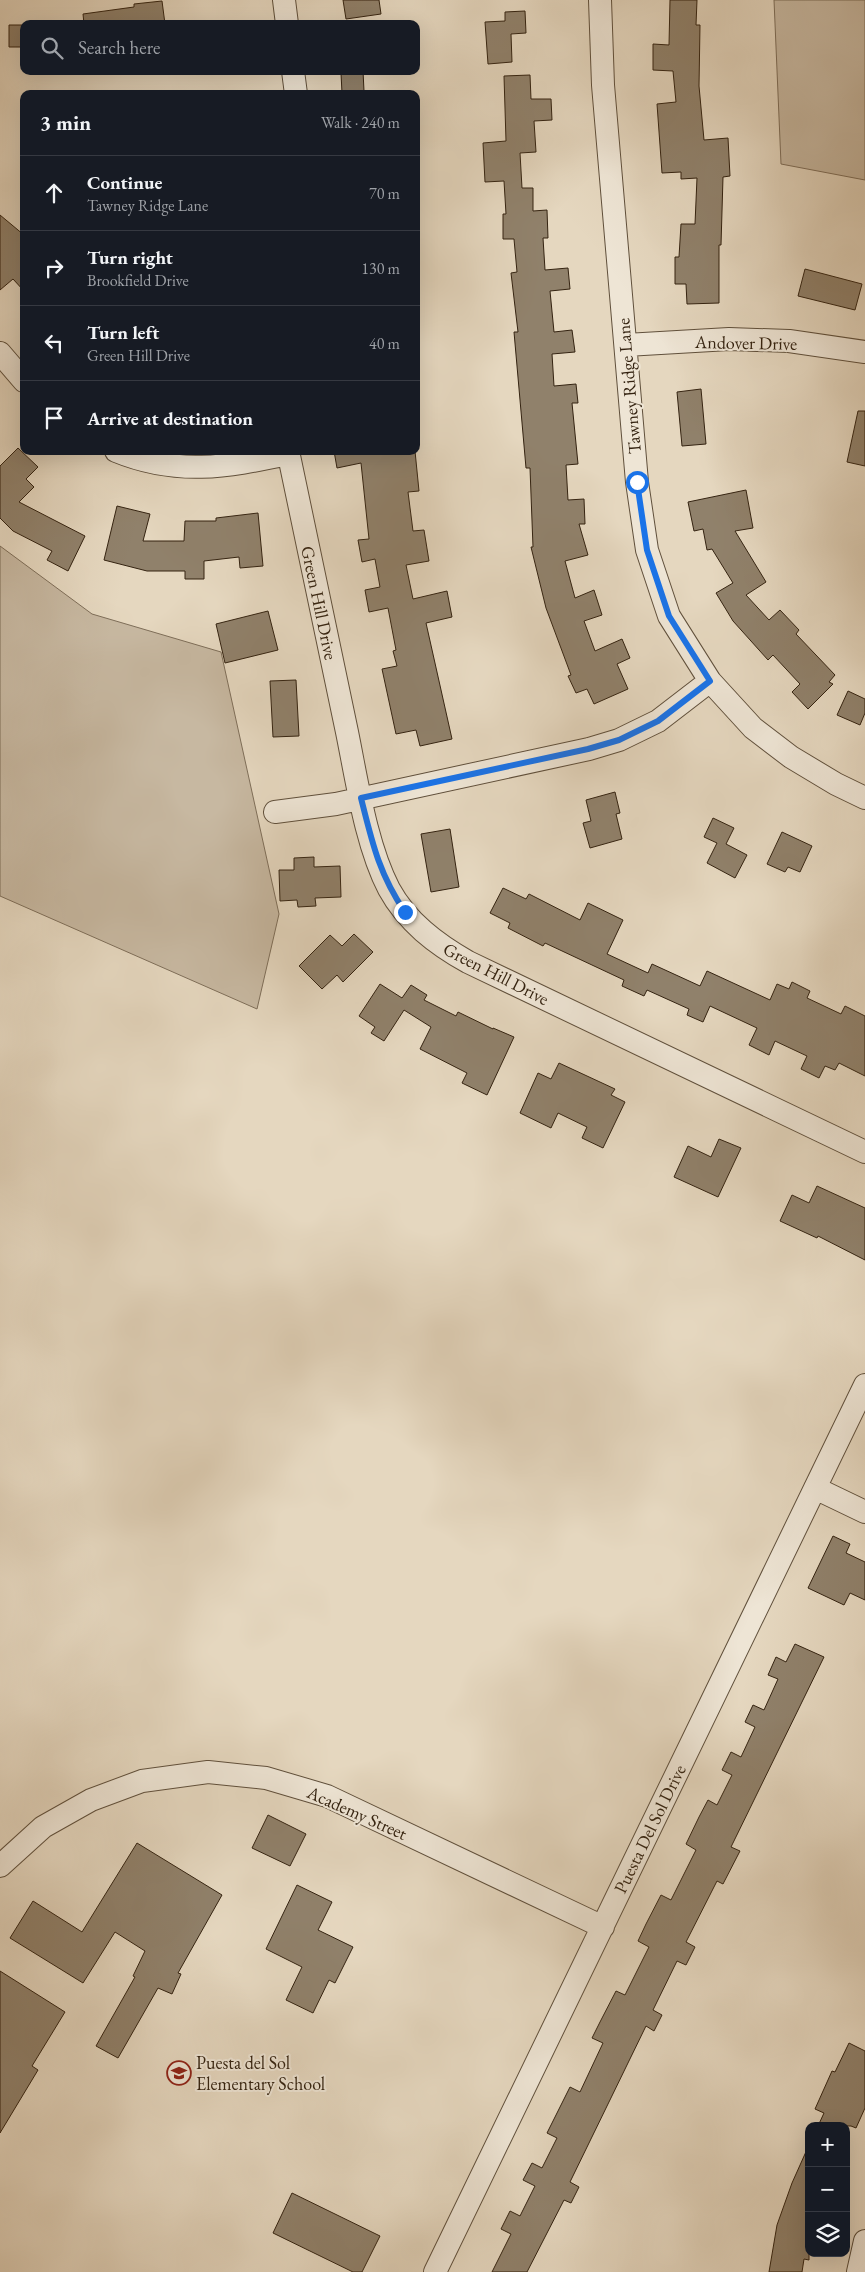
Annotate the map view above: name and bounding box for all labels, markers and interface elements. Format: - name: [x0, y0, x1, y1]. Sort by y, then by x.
- search box: [20, 20, 420, 75]
- icon: search: [38, 34, 66, 62]
- text: Search here: [78, 35, 160, 60]
- text: 3 min: [40, 109, 91, 136]
- text: Walk · 240 m: [321, 112, 400, 133]
- text: Continue: [87, 170, 162, 195]
- icon: ahead: [40, 179, 68, 207]
- text: 70 m: [369, 183, 400, 204]
- text: Tawney Ridge Lane: [87, 195, 208, 216]
- text: Turn right: [87, 245, 173, 270]
- icon: right: [40, 254, 68, 282]
- text: 130 m: [361, 258, 400, 279]
- text: Brookfield Drive: [87, 270, 189, 291]
- street label: Tawney Ridge Lane: [611, 317, 646, 455]
- text: Turn left: [87, 320, 159, 345]
- icon: left: [40, 329, 68, 357]
- street label: Andover Drive: [694, 330, 797, 355]
- text: 40 m: [369, 333, 400, 354]
- text: Green Hill Drive: [87, 345, 190, 366]
- icon: arrive: [40, 404, 68, 432]
- text: Arrive at destination: [87, 406, 253, 431]
- route start: [626, 471, 649, 494]
- street label: Green Hill Drive: [296, 544, 343, 662]
- route end: [394, 901, 417, 924]
- street label: Green Hill Drive: [439, 937, 553, 1010]
- street label: Puesta Del Sol Drive: [608, 1761, 691, 1897]
- street label: Academy Street: [303, 1780, 411, 1845]
- place label: Puesta del Sol Elementary School: [196, 2051, 325, 2095]
- school or university icon: Puesta del Sol Elementary School: [166, 2060, 192, 2086]
- map controls: [805, 2122, 850, 2257]
- button: +: [805, 2122, 850, 2167]
- button: −: [805, 2167, 850, 2212]
- button: layers: [805, 2212, 850, 2257]

